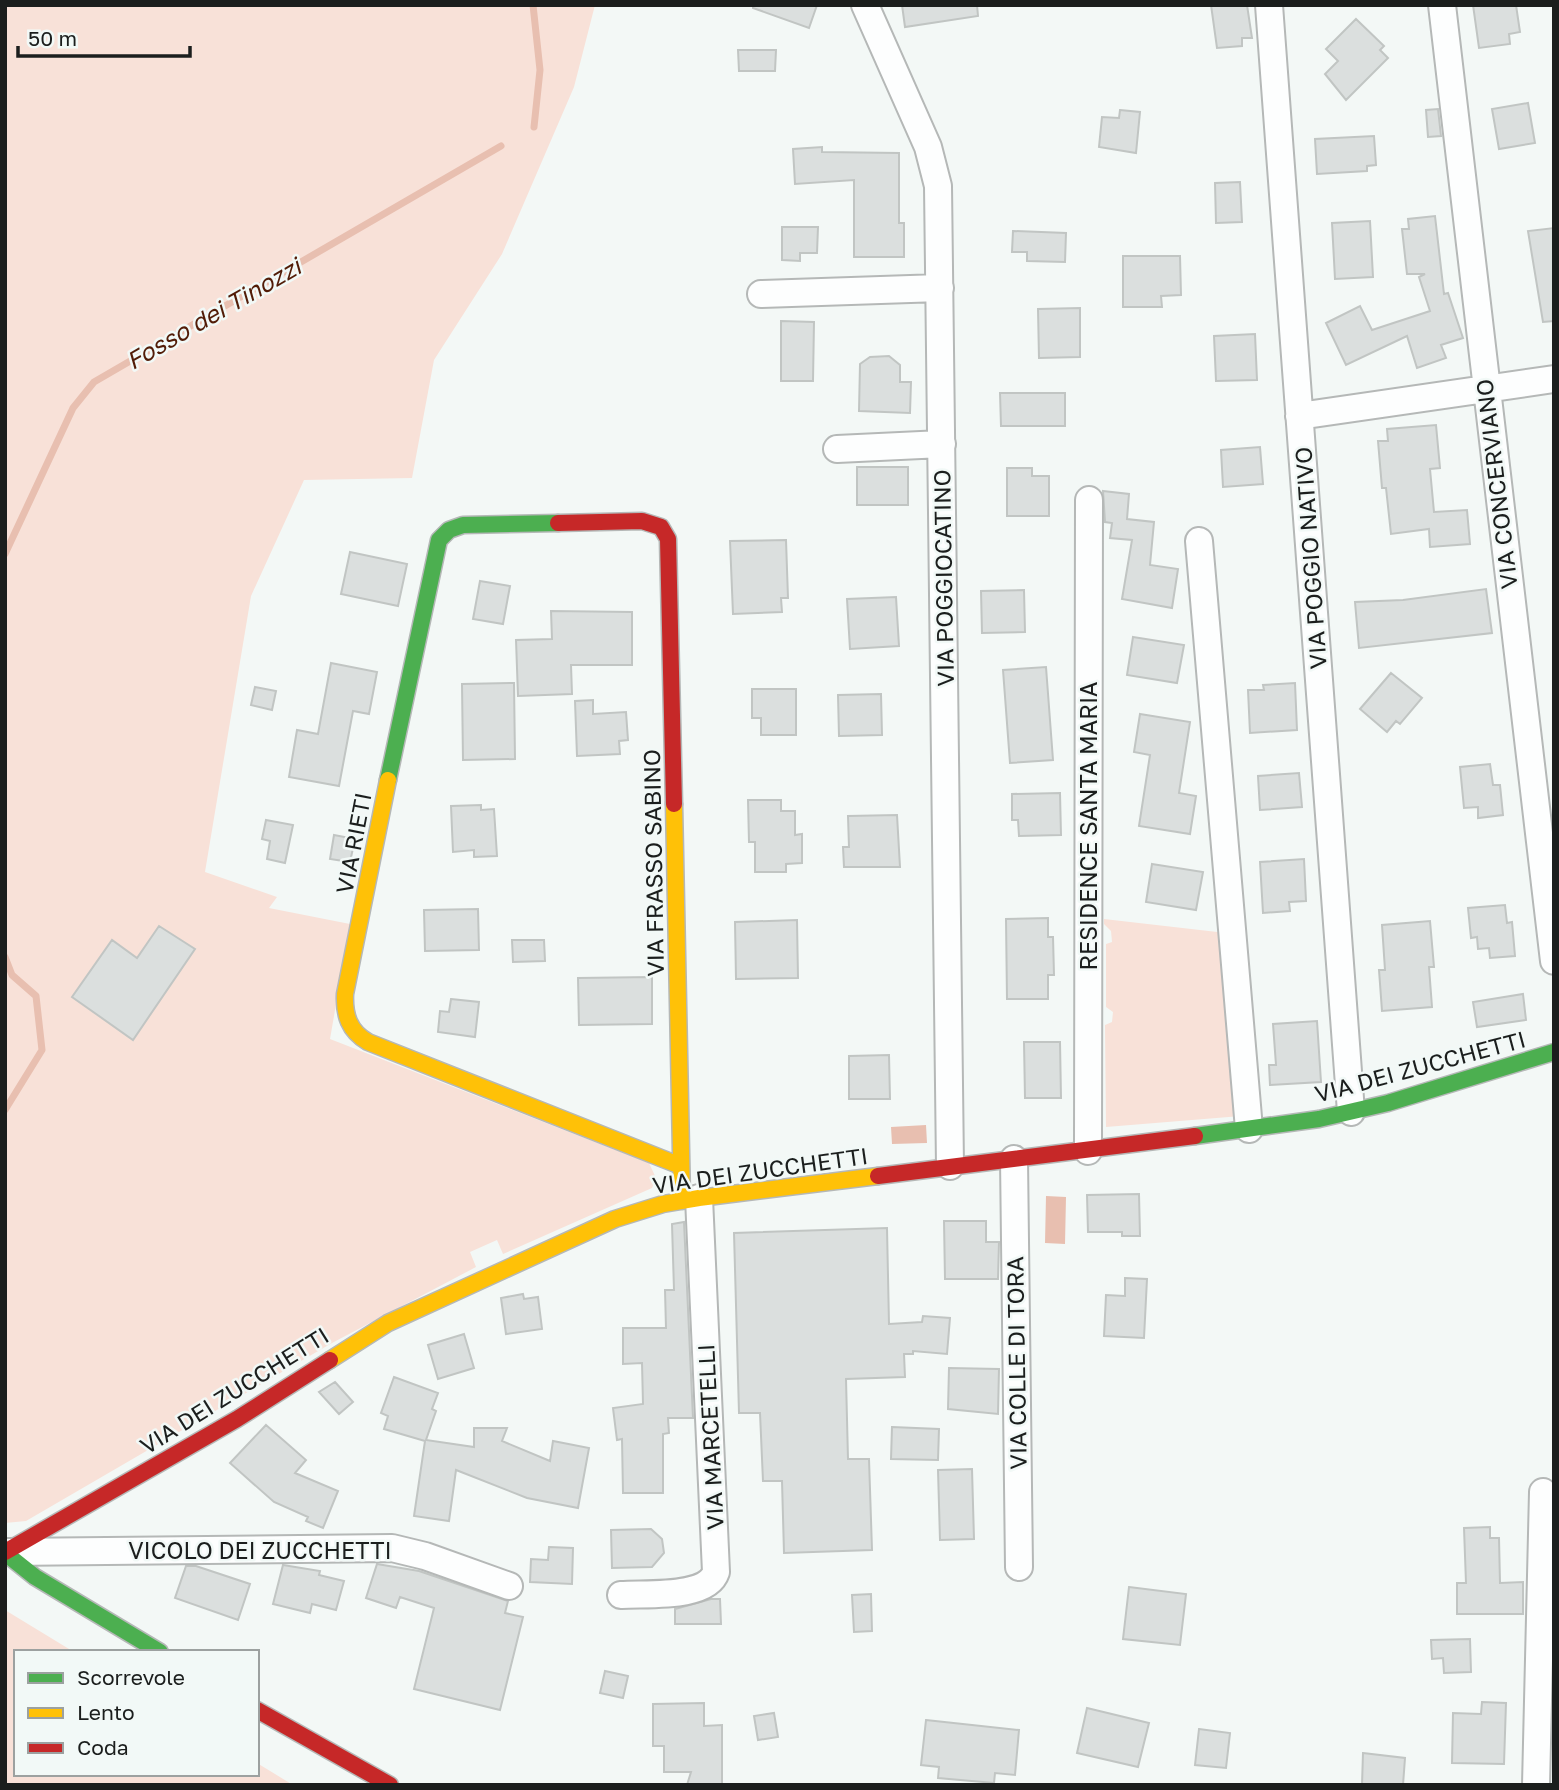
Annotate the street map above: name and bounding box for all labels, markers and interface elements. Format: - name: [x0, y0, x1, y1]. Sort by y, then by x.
- scale bar: [18, 14, 189, 58]
- text: 50 m: [28, 25, 77, 51]
- water label: Fosso dei Tinozzi: [120, 250, 308, 375]
- street label: VIA CONCERVIANO: [1469, 377, 1523, 591]
- street label: VIA POGGIO NATIVO: [1288, 446, 1332, 670]
- street label: VIA POGGIOCATINO: [927, 469, 959, 687]
- street label: RESIDENCE SANTA MARIA: [1074, 681, 1102, 971]
- street label: VIA FRASSO SABINO: [637, 749, 669, 977]
- street label: VIA RIETI: [329, 790, 377, 896]
- street label: VIA DEI ZUCCHETTI: [1311, 1024, 1529, 1108]
- street label: VIA DEI ZUCCHETTI: [651, 1141, 869, 1199]
- street label: VIA COLLE DI TORA: [1000, 1256, 1032, 1470]
- street label: VIA DEI ZUCCHETTI: [134, 1321, 334, 1459]
- street label: VIA MARCETELLI: [691, 1343, 729, 1531]
- street label: VICOLO DEI ZUCCHETTI: [128, 1536, 392, 1564]
- legend: [14, 1650, 259, 1776]
- text: Scorrevole: [77, 1664, 185, 1690]
- text: Lento: [77, 1699, 135, 1725]
- text: Coda: [77, 1734, 129, 1760]

